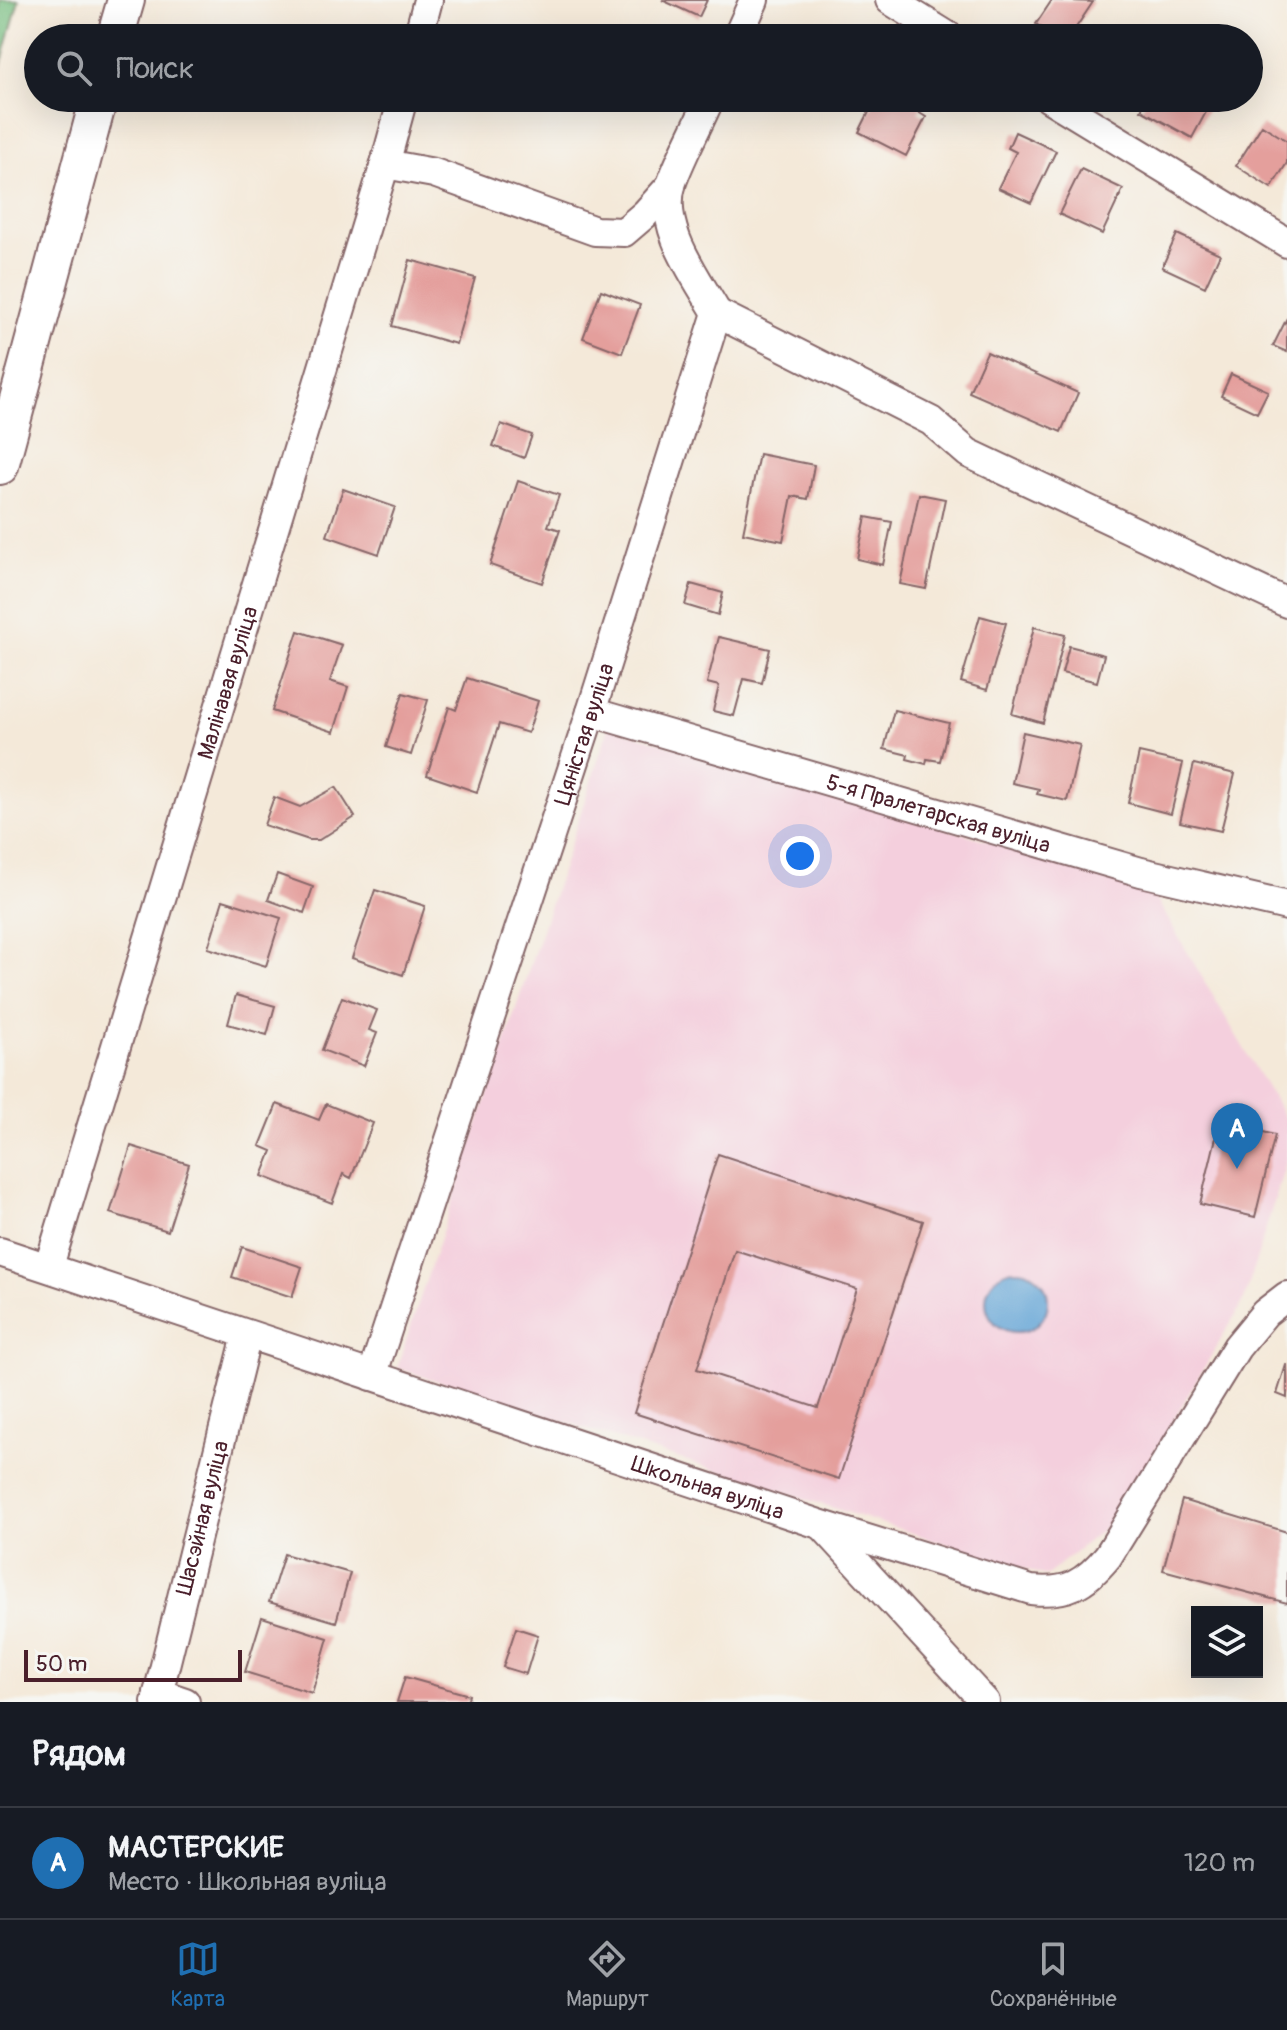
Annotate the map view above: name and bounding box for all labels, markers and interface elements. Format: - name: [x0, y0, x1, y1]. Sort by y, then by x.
- search box: [24, 24, 1263, 112]
- icon: search: [52, 46, 96, 90]
- text: Поиск: [116, 50, 194, 87]
- street label: Малінавая вуліца: [191, 603, 264, 763]
- street label: Цяністая вуліца: [548, 660, 621, 809]
- street label: 5-я Пралетарская вуліца: [823, 768, 1054, 860]
- your location: [780, 836, 820, 876]
- pin: A: [1211, 1103, 1263, 1169]
- street label: Шасэйная вуліца: [170, 1438, 235, 1598]
- street label: Школьная вуліца: [628, 1450, 788, 1526]
- map controls: [1191, 1606, 1263, 1678]
- button: layers: [1191, 1606, 1263, 1678]
- scale bar: [24, 1646, 242, 1682]
- text: 50 m: [36, 1650, 87, 1678]
- text: Рядом: [32, 1733, 126, 1776]
- text: МАСТЕРСКИЕ: [108, 1829, 284, 1866]
- text: A: [50, 1847, 66, 1879]
- text: 120 m: [1184, 1847, 1255, 1879]
- text: Место · Школьная вуліца: [108, 1866, 387, 1898]
- tab: Карта: [170, 1937, 225, 2013]
- tab: Маршрут: [566, 1937, 649, 2013]
- tab: Сохранённые: [990, 1937, 1117, 2013]

